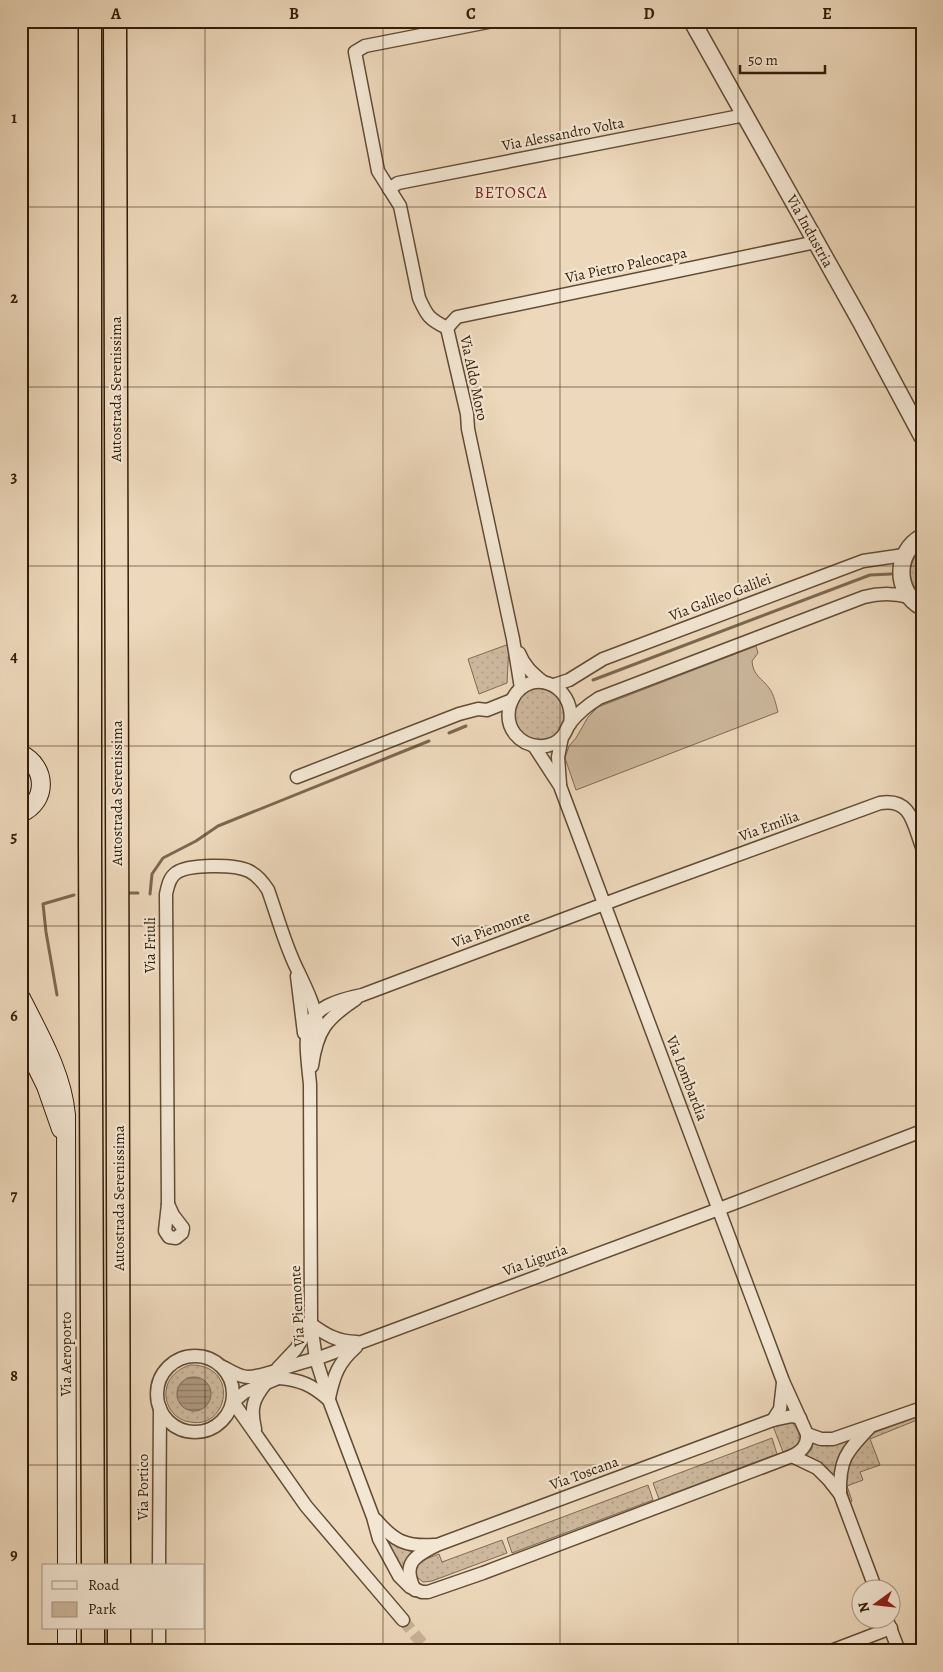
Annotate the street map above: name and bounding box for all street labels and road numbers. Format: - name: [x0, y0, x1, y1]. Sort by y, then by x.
- street label: Via Alessandro Volta: [499, 112, 626, 156]
- street label: Via Industria: [781, 190, 838, 271]
- street label: Via Pietro Paleocapa: [562, 242, 689, 288]
- street label: Autostrada Serenissima: [106, 316, 126, 463]
- street label: Via Aldo Moro: [455, 333, 493, 422]
- street label: Via Galileo Galilei: [665, 568, 774, 626]
- street label: Autostrada Serenissima: [107, 720, 127, 867]
- street label: Via Emilia: [735, 806, 802, 846]
- street label: Via Piemonte: [448, 906, 533, 953]
- street label: Via Friuli: [140, 917, 160, 974]
- street label: Via Lombardia: [661, 1032, 712, 1123]
- street label: Autostrada Serenissima: [109, 1125, 129, 1272]
- street label: Via Liguria: [499, 1239, 570, 1281]
- street label: Via Piemonte: [285, 1264, 309, 1348]
- street label: Via Aeroporto: [56, 1312, 76, 1397]
- street label: Via Toscana: [546, 1451, 621, 1495]
- street label: Via Portico: [133, 1454, 153, 1521]

